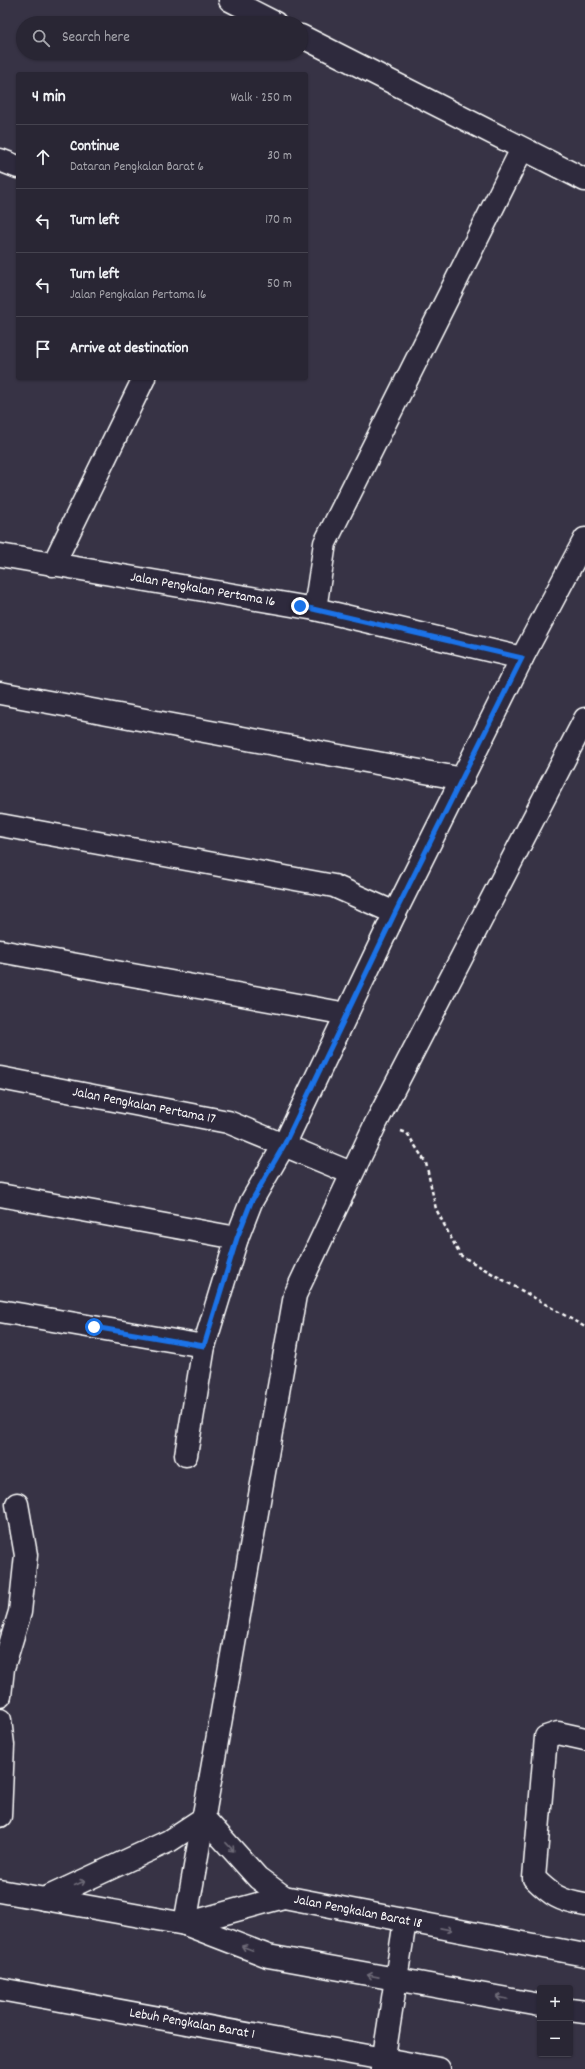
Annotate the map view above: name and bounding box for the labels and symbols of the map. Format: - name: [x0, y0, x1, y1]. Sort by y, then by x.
- street label: Jalan Pengkalan Pertama 16: [129, 567, 277, 613]
- route end: [291, 597, 309, 615]
- street label: Jalan Pengkalan Pertama 17: [71, 1082, 217, 1130]
- route start: [85, 1318, 103, 1336]
- one-way arrow: [226, 1842, 235, 1852]
- one-way arrow: [73, 1879, 85, 1886]
- street label: Jalan Pengkalan Barat 18: [292, 1890, 424, 1934]
- one-way arrow: [439, 1925, 452, 1933]
- one-way arrow: [241, 1943, 253, 1951]
- one-way arrow: [367, 1972, 380, 1980]
- one-way arrow: [495, 1994, 508, 2002]
- street label: Lebuh Pengkalan Barat 1: [128, 2003, 256, 2045]

